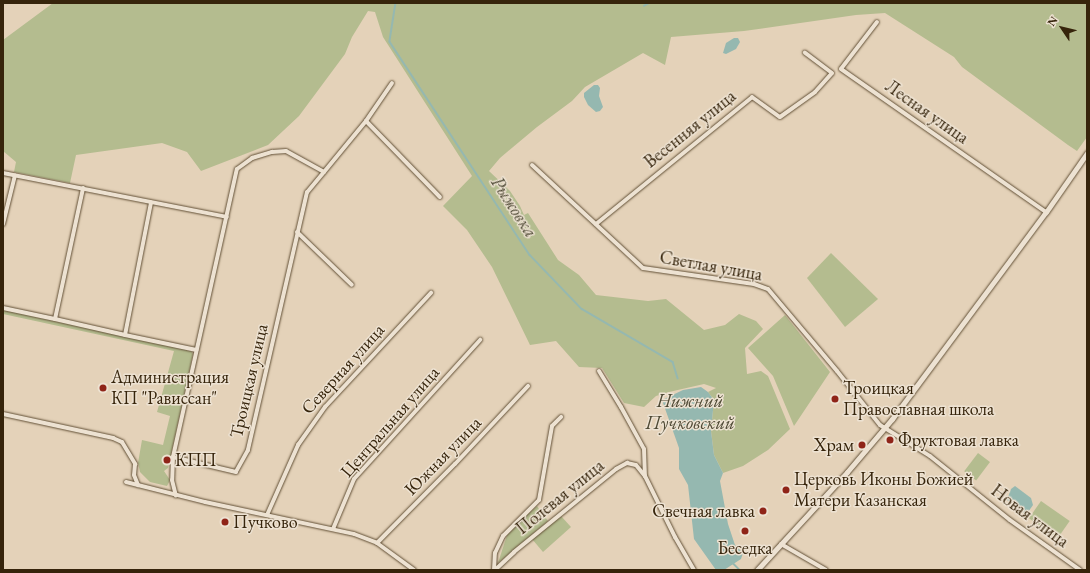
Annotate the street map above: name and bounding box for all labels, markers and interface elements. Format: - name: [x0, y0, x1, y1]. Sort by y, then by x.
- north arrow: [1042, 8, 1082, 48]
- text: N: [1044, 13, 1060, 29]
- street label: Лесная улица: [881, 75, 973, 149]
- street label: Весенняя улица: [640, 85, 740, 173]
- water label: Рыжовка: [486, 172, 542, 242]
- street label: Светлая улица: [658, 246, 764, 286]
- street label: Северная улица: [297, 319, 389, 419]
- street label: Троицкая улица: [225, 322, 273, 440]
- street label: Центральная улица: [336, 362, 444, 482]
- place label: Администрация КП "Рависсан": [111, 367, 229, 410]
- place label: Троицкая Православная школа: [843, 378, 994, 420]
- marker: Администрация КП "Рависсан": [98, 383, 108, 393]
- water label: Нижний Пучковский: [645, 390, 735, 434]
- marker: Троицкая Православная школа: [830, 394, 840, 404]
- street label: Южная улица: [400, 412, 486, 500]
- place label: Фруктовая лавка: [898, 429, 1019, 451]
- place label: Храм: [814, 434, 854, 456]
- marker: Фруктовая лавка: [885, 435, 895, 445]
- marker: Храм: [857, 440, 867, 450]
- place label: КПП: [175, 449, 217, 471]
- marker: КПП: [162, 455, 172, 465]
- street label: Полевая улица: [511, 455, 609, 539]
- place label: Церковь Иконы Божией Матери Казанская: [794, 469, 973, 512]
- street label: Новая улица: [987, 480, 1073, 552]
- marker: Церковь Иконы Божией Матери Казанская: [781, 485, 791, 495]
- place label: Свечная лавка: [652, 500, 755, 522]
- marker: Свечная лавка: [758, 506, 768, 516]
- place label: Пучково: [233, 511, 298, 533]
- marker: Пучково: [220, 517, 230, 527]
- marker: Беседка: [740, 526, 750, 536]
- place label: Беседка: [717, 537, 773, 559]

